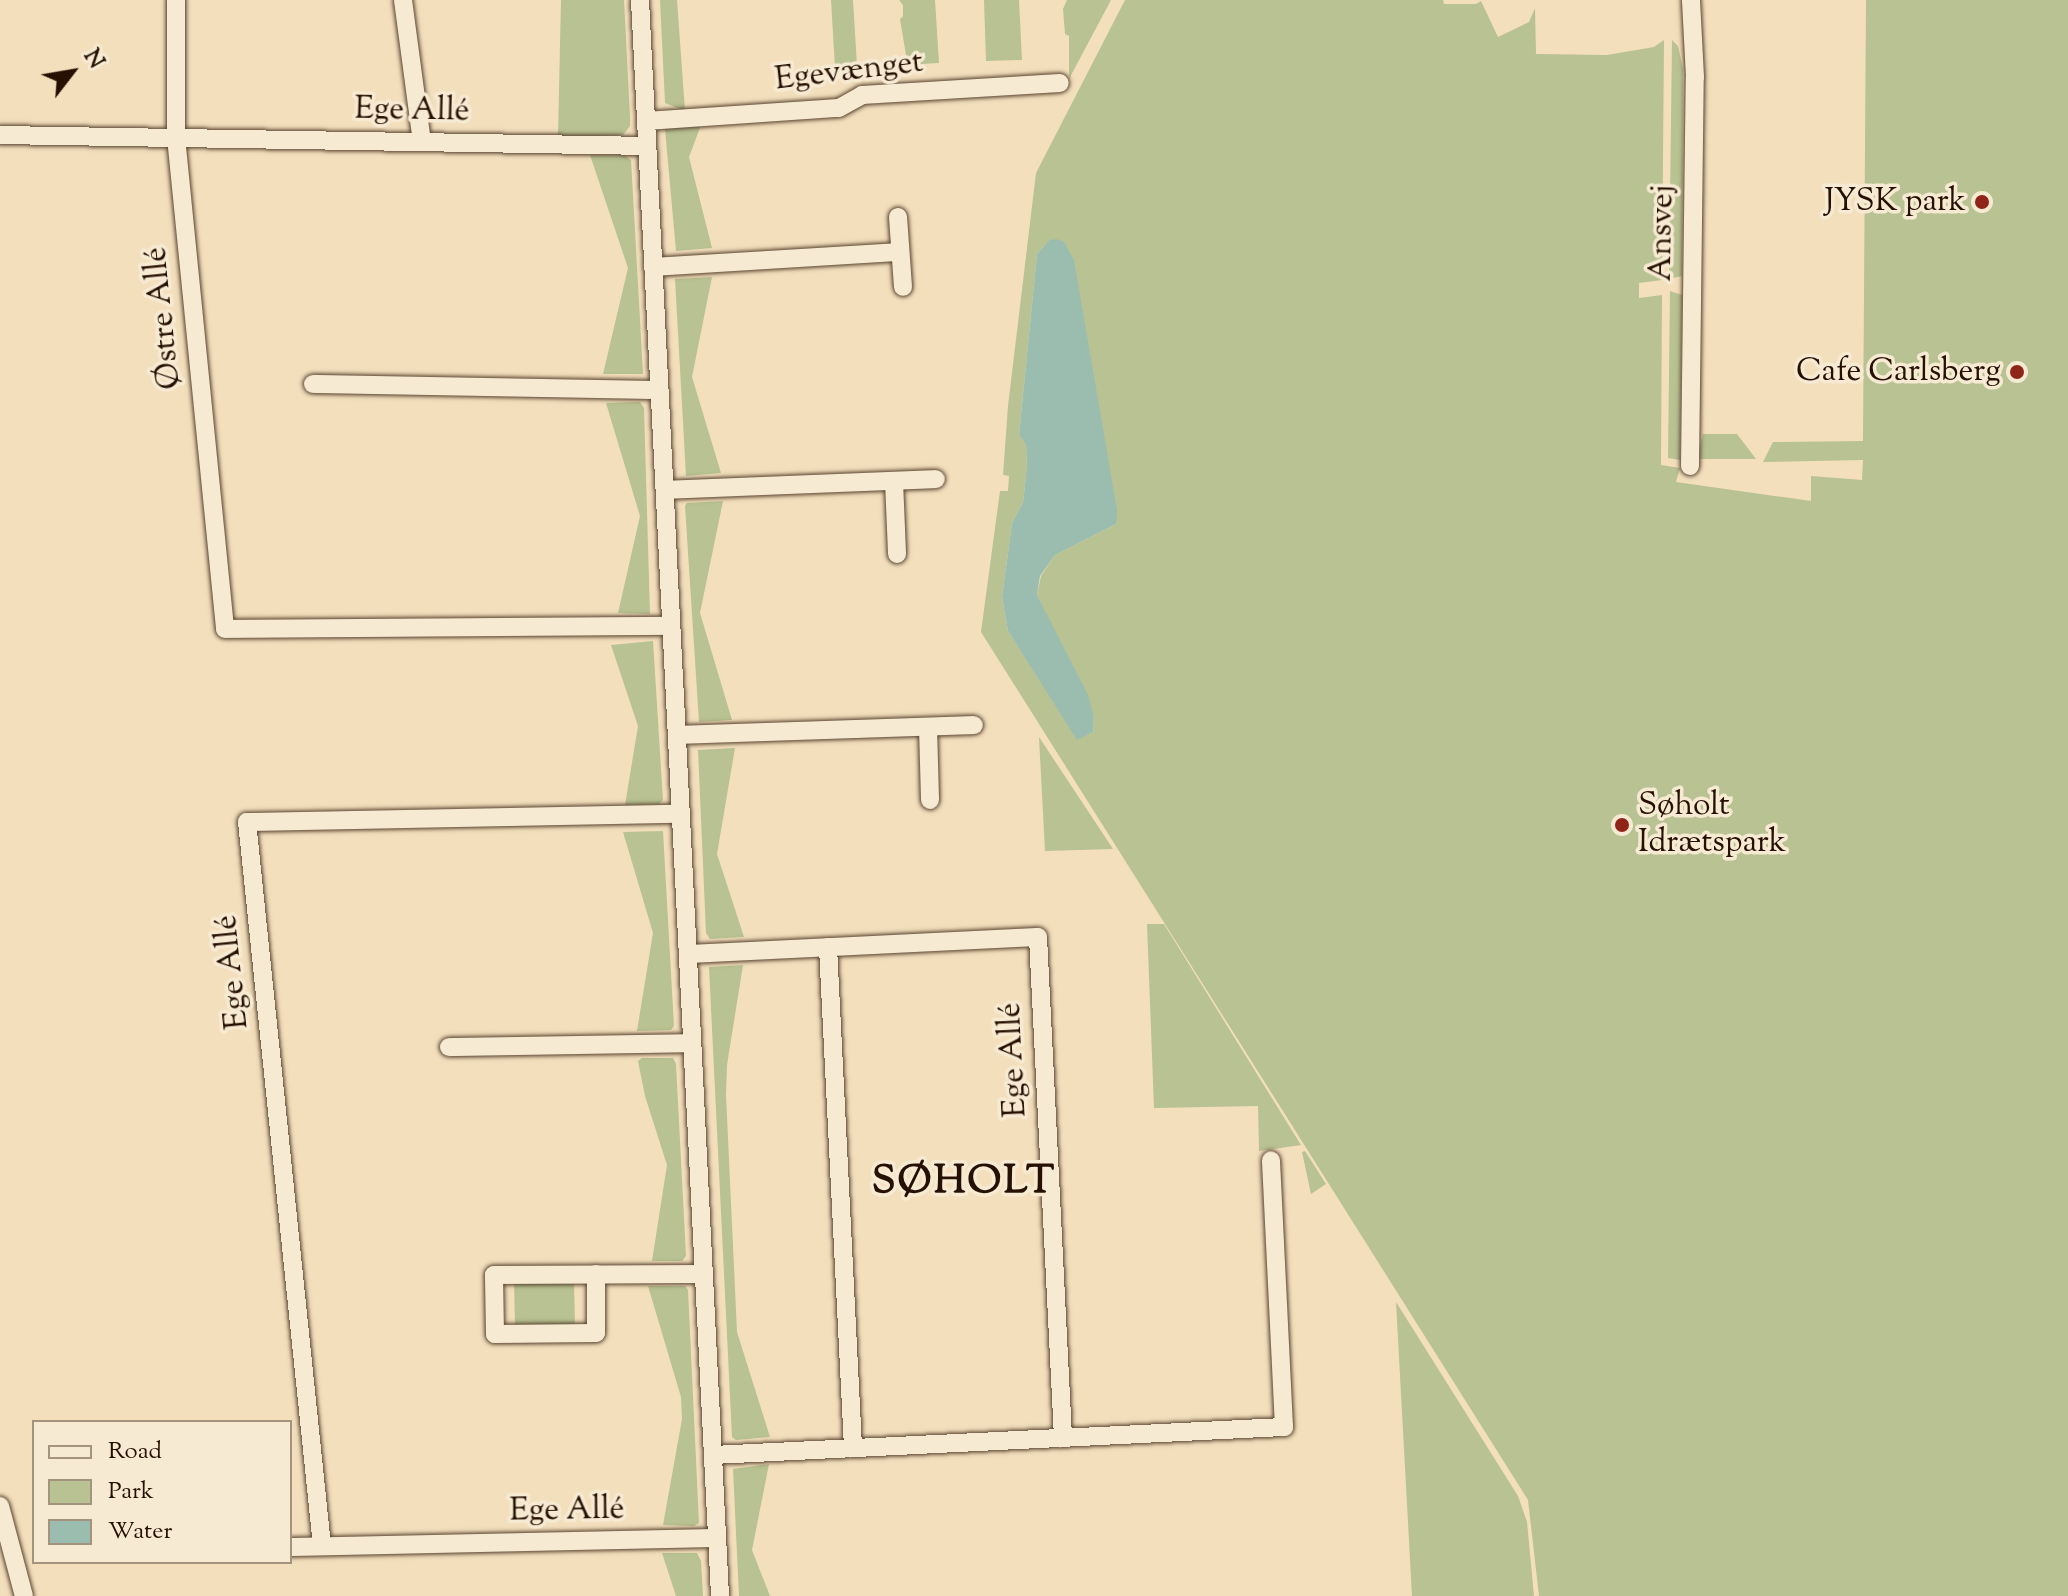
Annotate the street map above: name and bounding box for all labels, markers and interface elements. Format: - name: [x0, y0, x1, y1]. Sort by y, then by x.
- north arrow: [32, 32, 112, 112]
- text: N: [74, 44, 111, 75]
- street label: Egevænget: [773, 44, 925, 100]
- street label: Ege Allé: [354, 91, 470, 131]
- place label: JYSK park: [1824, 183, 1966, 221]
- street label: Ansvej: [1643, 184, 1683, 282]
- marker: JYSK park: [1973, 193, 1991, 211]
- street label: Østre Allé: [137, 245, 191, 391]
- place label: Cafe Carlsberg: [1796, 353, 2001, 391]
- marker: Cafe Carlsberg: [2008, 363, 2026, 381]
- place label: Søholt Idrætspark: [1638, 788, 1786, 863]
- marker: Søholt Idrætspark: [1613, 816, 1631, 834]
- street label: Ege Allé: [208, 913, 258, 1031]
- street label: Ege Allé: [992, 1002, 1036, 1118]
- district label: SØHOLT: [872, 1159, 1056, 1207]
- legend: [32, 1420, 292, 1564]
- text: Road: [108, 1435, 162, 1469]
- text: Park: [108, 1475, 154, 1509]
- street label: Ege Allé: [509, 1491, 625, 1531]
- text: Water: [108, 1515, 172, 1549]

